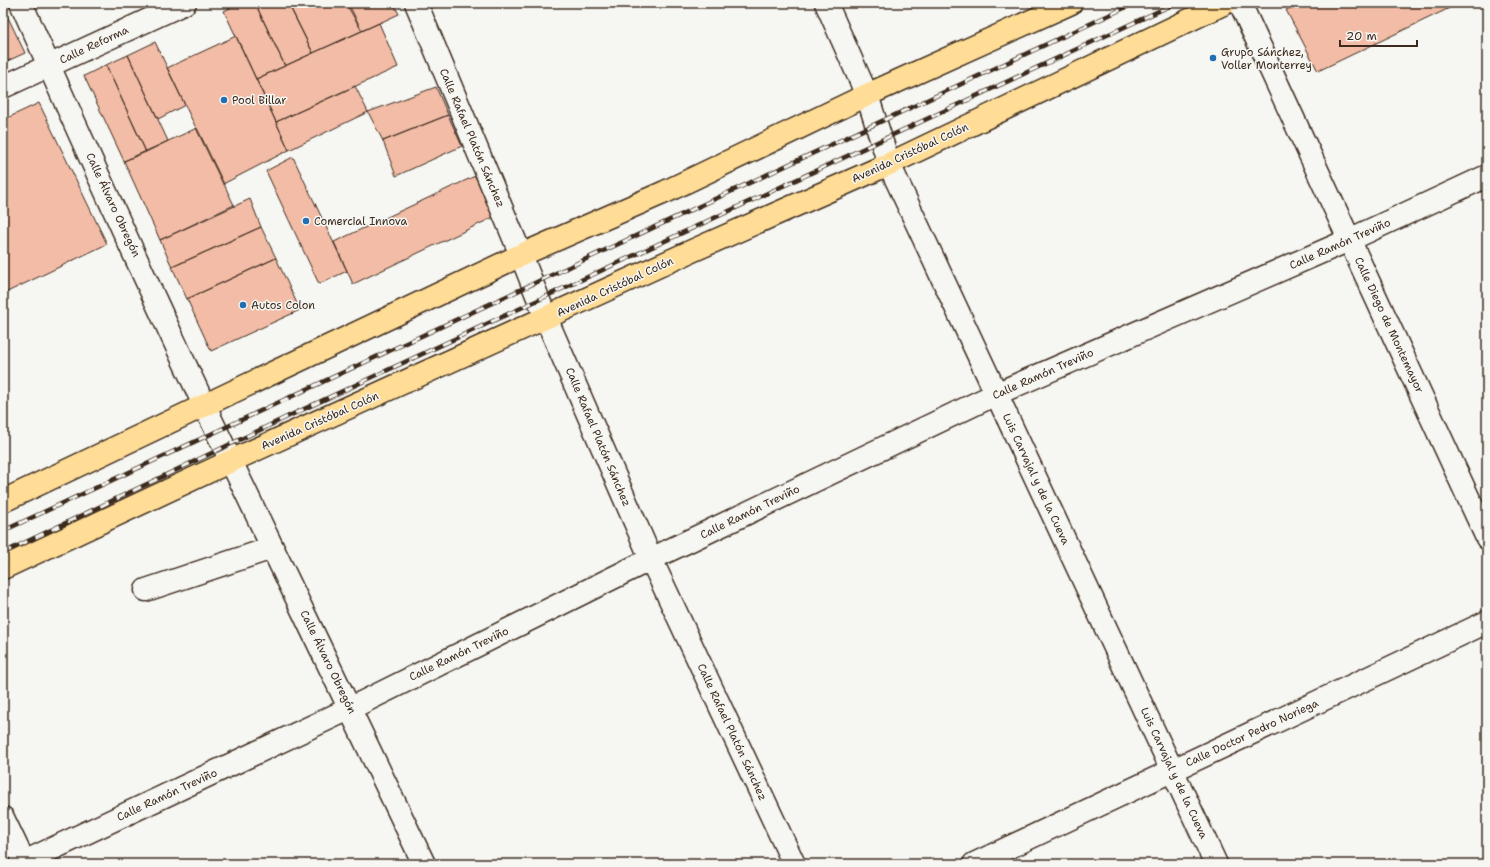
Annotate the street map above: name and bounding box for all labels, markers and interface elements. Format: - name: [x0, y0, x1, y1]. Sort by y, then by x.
- street label: Calle Reforma: [57, 22, 131, 68]
- scale bar: [1340, 22, 1417, 48]
- text: 20 m: [1346, 28, 1377, 44]
- place label: Grupo Sánchez, Voller Monterrey: [1221, 45, 1312, 73]
- marker: Grupo Sánchez, Voller Monterrey: [1208, 53, 1218, 63]
- street label: Calle Rafael Platón Sánchez: [436, 66, 508, 210]
- place label: Pool Billar: [232, 93, 286, 108]
- marker: Pool Billar: [219, 95, 229, 105]
- street label: Avenida Cristóbal Colón: [849, 119, 971, 187]
- street label: Calle Álvaro Obregón: [82, 150, 145, 260]
- place label: Comercial Innova: [314, 214, 408, 229]
- street label: Calle Ramón Treviño: [1287, 215, 1393, 273]
- marker: Comercial Innova: [301, 216, 311, 226]
- street label: Avenida Cristóbal Colón: [554, 253, 676, 321]
- street label: Calle Diego de Montemayor: [1351, 255, 1427, 395]
- place label: Autos Colon: [251, 298, 315, 313]
- marker: Autos Colon: [238, 300, 248, 310]
- street label: Calle Ramón Treviño: [990, 345, 1096, 403]
- street label: Calle Rafael Platón Sánchez: [562, 365, 634, 509]
- street label: Avenida Cristóbal Colón: [259, 388, 381, 454]
- street label: Luis Carvajal y de la Cueva: [999, 411, 1073, 547]
- street label: Calle Ramón Treviño: [698, 481, 803, 543]
- street label: Calle Álvaro Obregón: [296, 607, 361, 716]
- street label: Calle Ramón Treviño: [407, 623, 512, 685]
- street label: Calle Rafael Platón Sánchez: [694, 661, 770, 803]
- street label: Calle Doctor Pedro Noriega: [1183, 695, 1321, 770]
- street label: Luis Carvajal y de la Cueva: [1137, 705, 1211, 841]
- street label: Calle Ramón Treviño: [114, 765, 220, 825]

